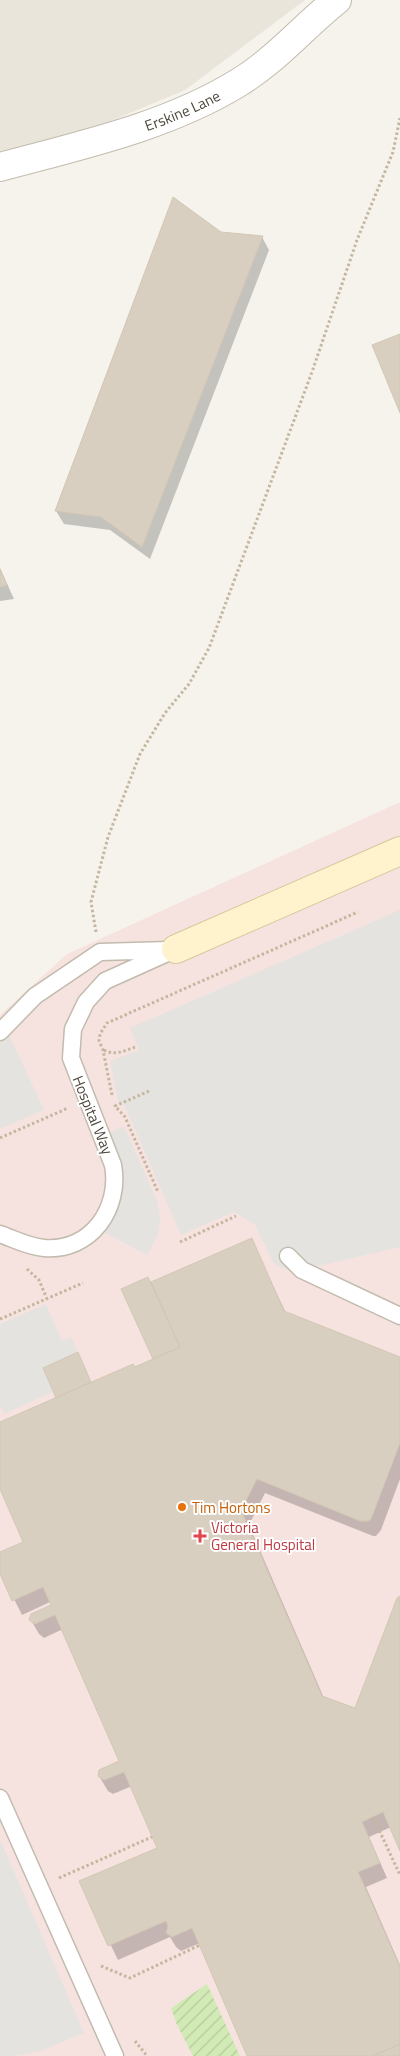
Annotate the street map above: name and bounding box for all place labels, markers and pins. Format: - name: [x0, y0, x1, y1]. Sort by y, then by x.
- place label: Tim Hortons: [192, 1496, 270, 1519]
- marker: Tim Hortons: [176, 1501, 188, 1513]
- place label: Victoria General Hospital: [211, 1516, 315, 1556]
- marker: Victoria General Hospital: [193, 1529, 207, 1543]

